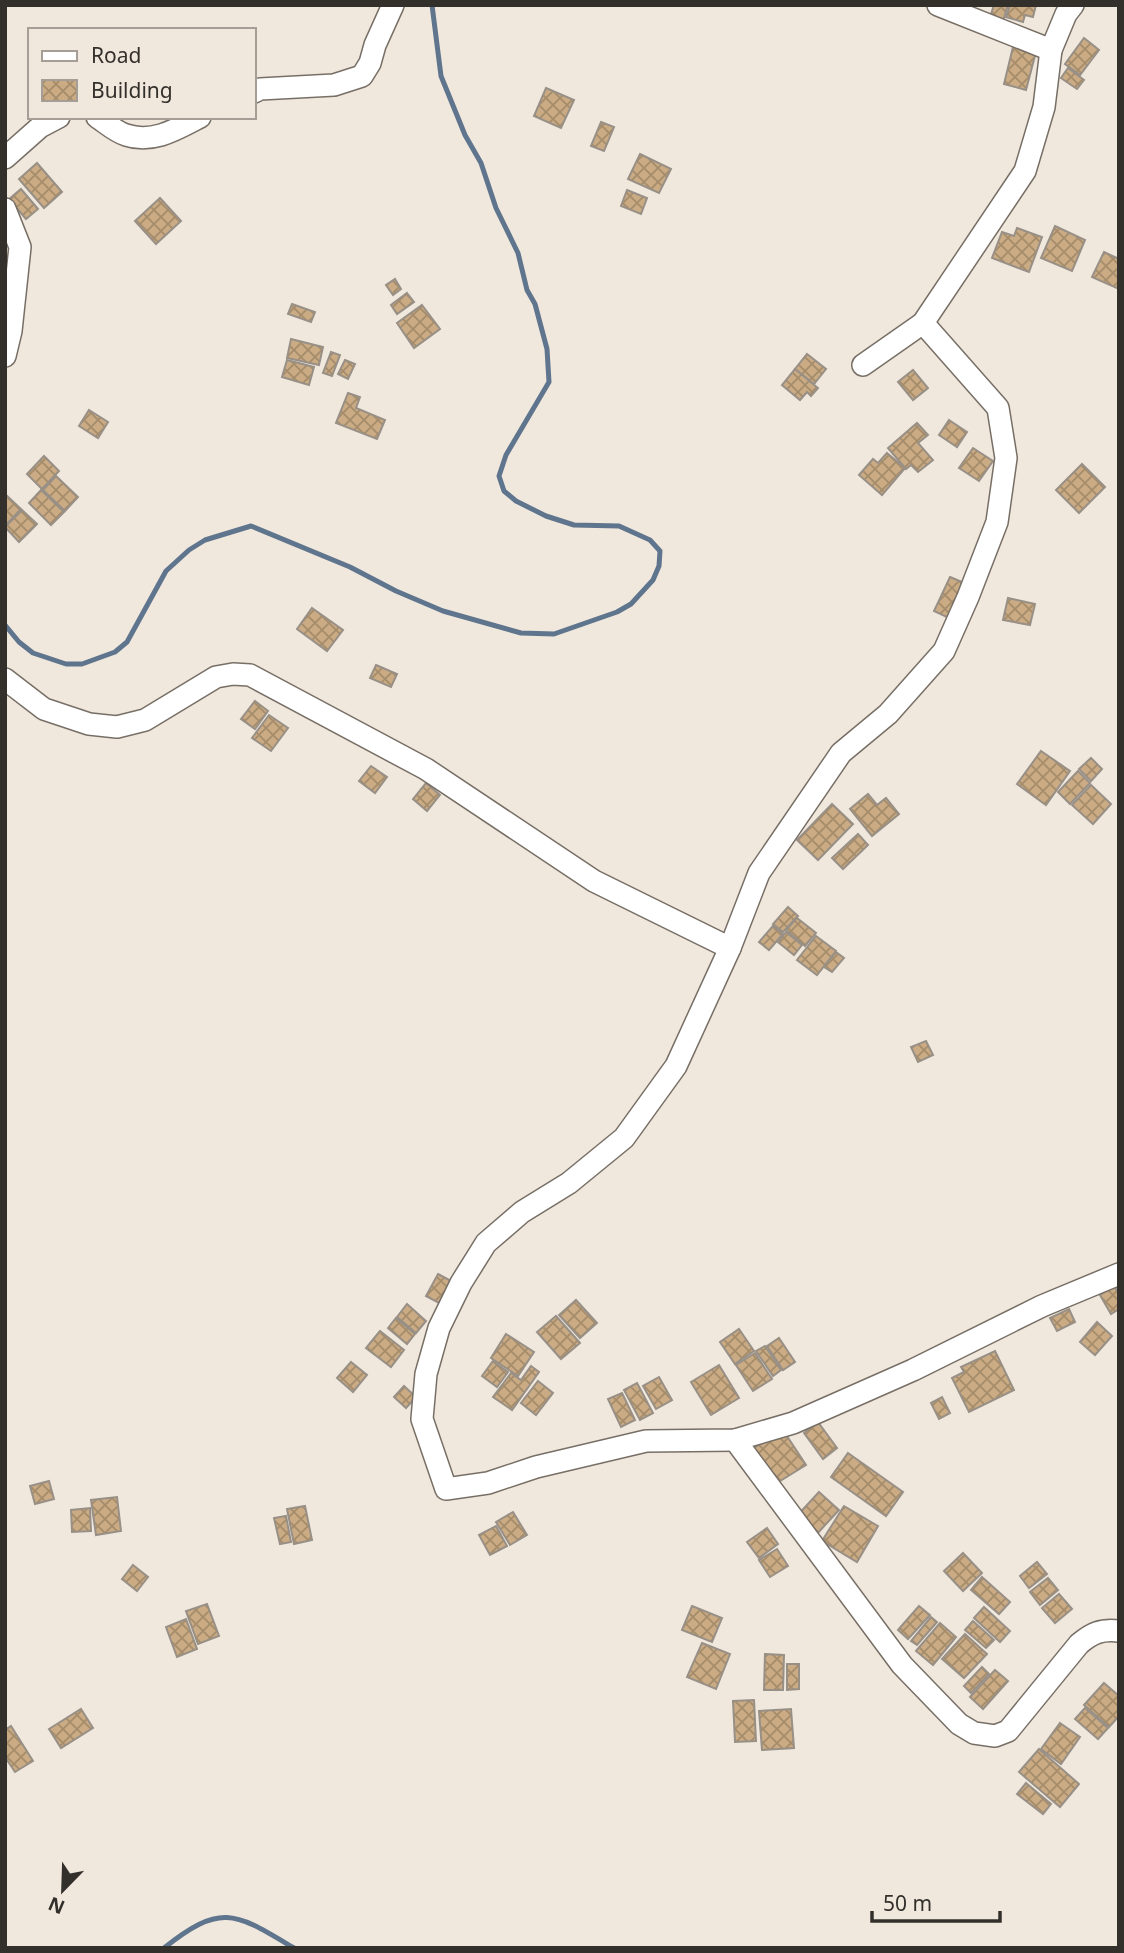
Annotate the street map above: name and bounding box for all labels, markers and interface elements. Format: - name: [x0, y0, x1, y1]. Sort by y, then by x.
- legend: [28, 28, 256, 119]
- text: Road: [91, 41, 141, 69]
- text: Building: [91, 76, 173, 104]
- north arrow: [28, 1855, 98, 1925]
- scale bar: [872, 1880, 1000, 1924]
- text: 50 m: [883, 1889, 932, 1917]
- text: N: [44, 1891, 69, 1921]

